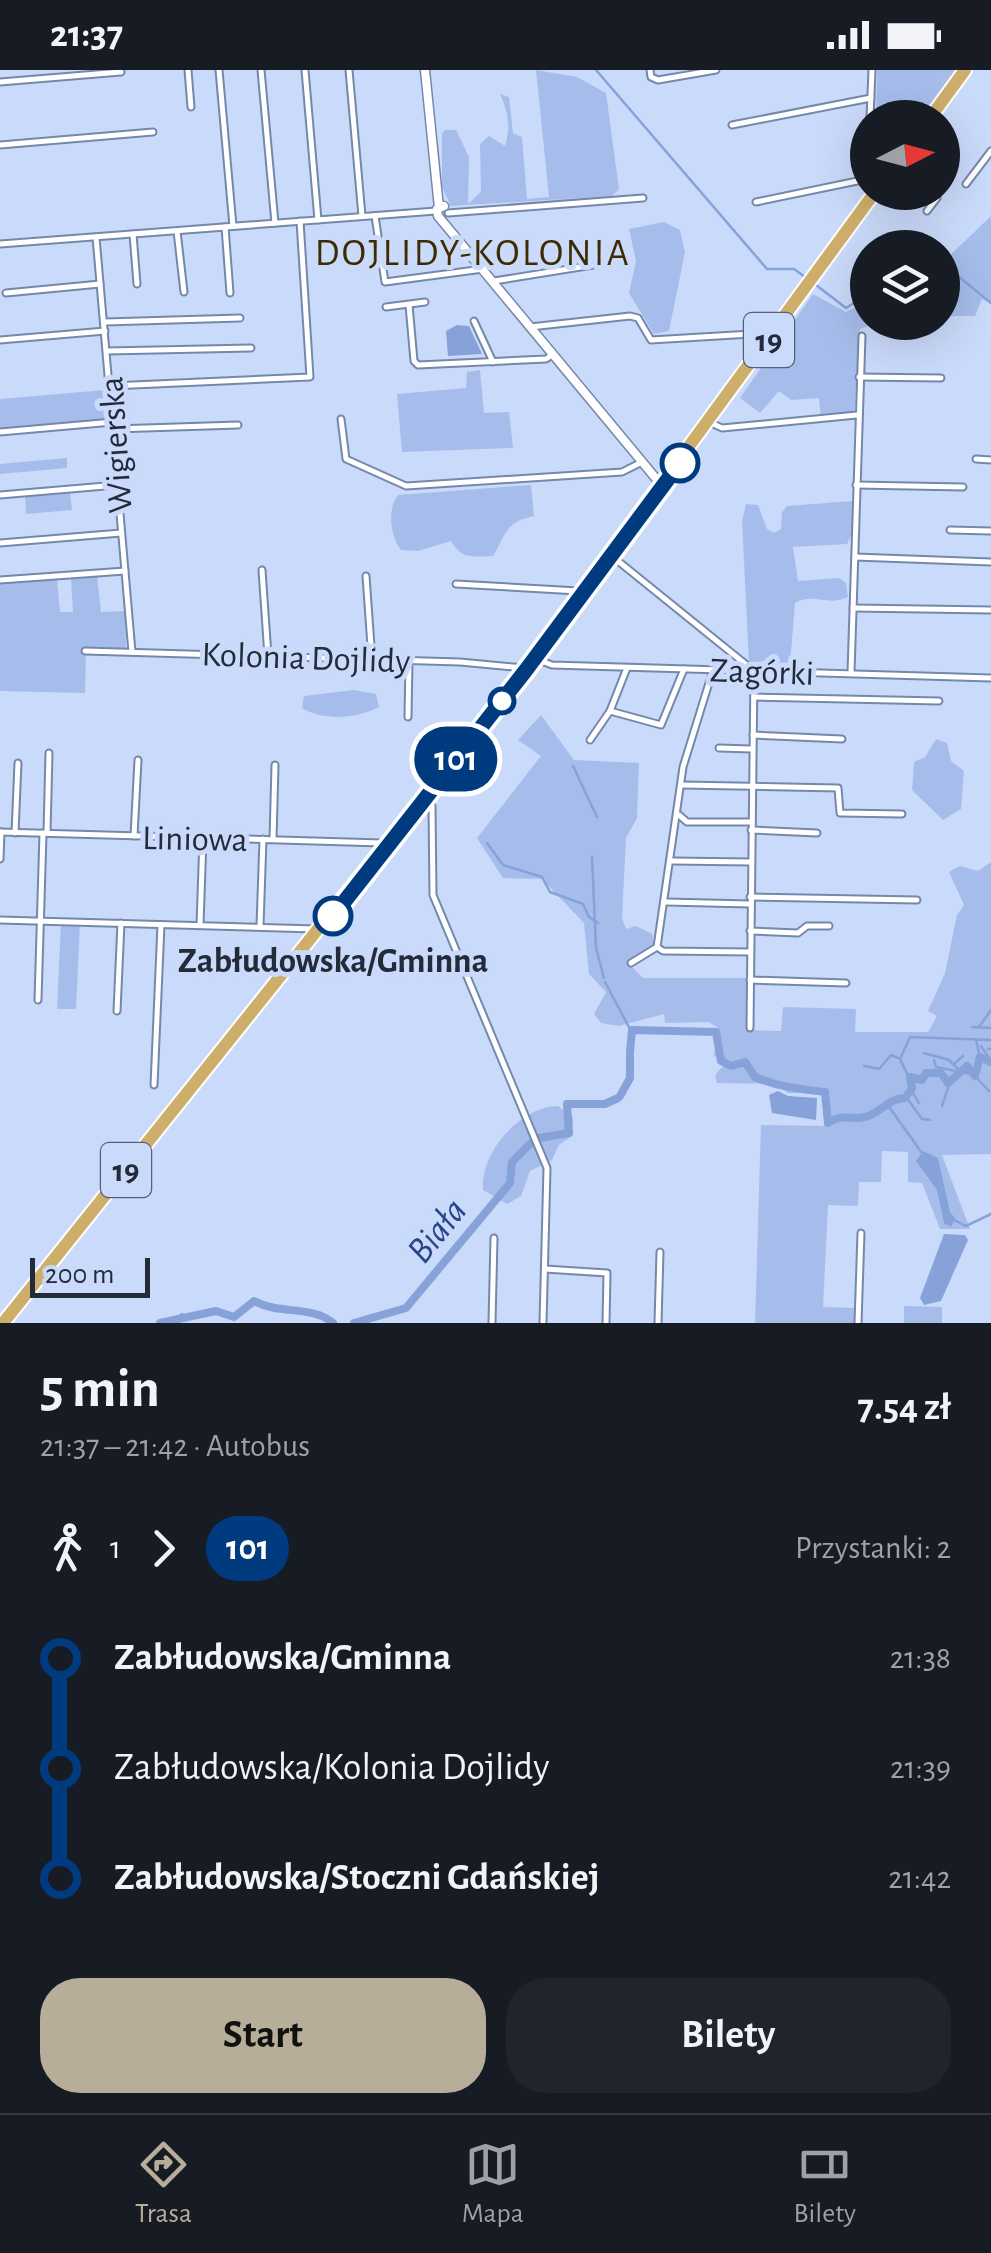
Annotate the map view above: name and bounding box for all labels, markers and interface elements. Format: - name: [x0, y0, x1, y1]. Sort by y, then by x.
- text: 21:37: [50, 16, 123, 54]
- north arrow: [850, 100, 960, 210]
- map controls: [850, 100, 960, 340]
- button: layers: [850, 230, 960, 340]
- district label: DOJLIDY-KOLONIA: [315, 235, 631, 273]
- road number: 19: [744, 313, 794, 367]
- street label: Wigierska: [94, 375, 139, 514]
- unlabelled marker: [661, 444, 699, 482]
- street label: Kolonia Dojlidy: [201, 637, 411, 680]
- street label: Zagórki: [709, 653, 815, 692]
- unlabelled marker: [489, 688, 515, 714]
- line badge: 101: [398, 726, 514, 792]
- text: 101: [434, 742, 478, 777]
- street label: Liniowa: [142, 821, 248, 858]
- marker: Zabłudowska/Gminna: [314, 897, 352, 935]
- place label: Zabłudowska/Gminna: [178, 944, 488, 979]
- road number: 19: [101, 1143, 151, 1197]
- water label: Biała: [401, 1192, 474, 1271]
- scale bar: [30, 1253, 150, 1298]
- text: 200 m: [45, 1261, 114, 1289]
- text: 5 min: [40, 1362, 160, 1417]
- text: 7.54 zł: [858, 1389, 951, 1427]
- text: 21:37 – 21:42 · Autobus: [40, 1430, 310, 1462]
- icon: walk: [40, 1521, 95, 1576]
- icon: forward: [136, 1521, 191, 1576]
- text: 101: [226, 1531, 269, 1566]
- text: 1: [110, 1532, 121, 1564]
- text: Przystanki: 2: [795, 1532, 951, 1564]
- text: Zabłudowska/Gminna: [114, 1639, 451, 1677]
- text: 21:38: [890, 1642, 951, 1674]
- text: Zabłudowska/Kolonia Dojlidy: [114, 1749, 549, 1787]
- text: 21:39: [890, 1752, 951, 1784]
- text: Zabłudowska/Stoczni Gdańskiej: [114, 1859, 600, 1897]
- text: 21:42: [888, 1862, 951, 1894]
- button: Start: [40, 1978, 486, 2093]
- button: Bilety: [506, 1978, 951, 2093]
- tab: Trasa: [135, 2137, 192, 2231]
- tab: Mapa: [462, 2137, 524, 2231]
- tab: Bilety: [794, 2137, 856, 2231]

